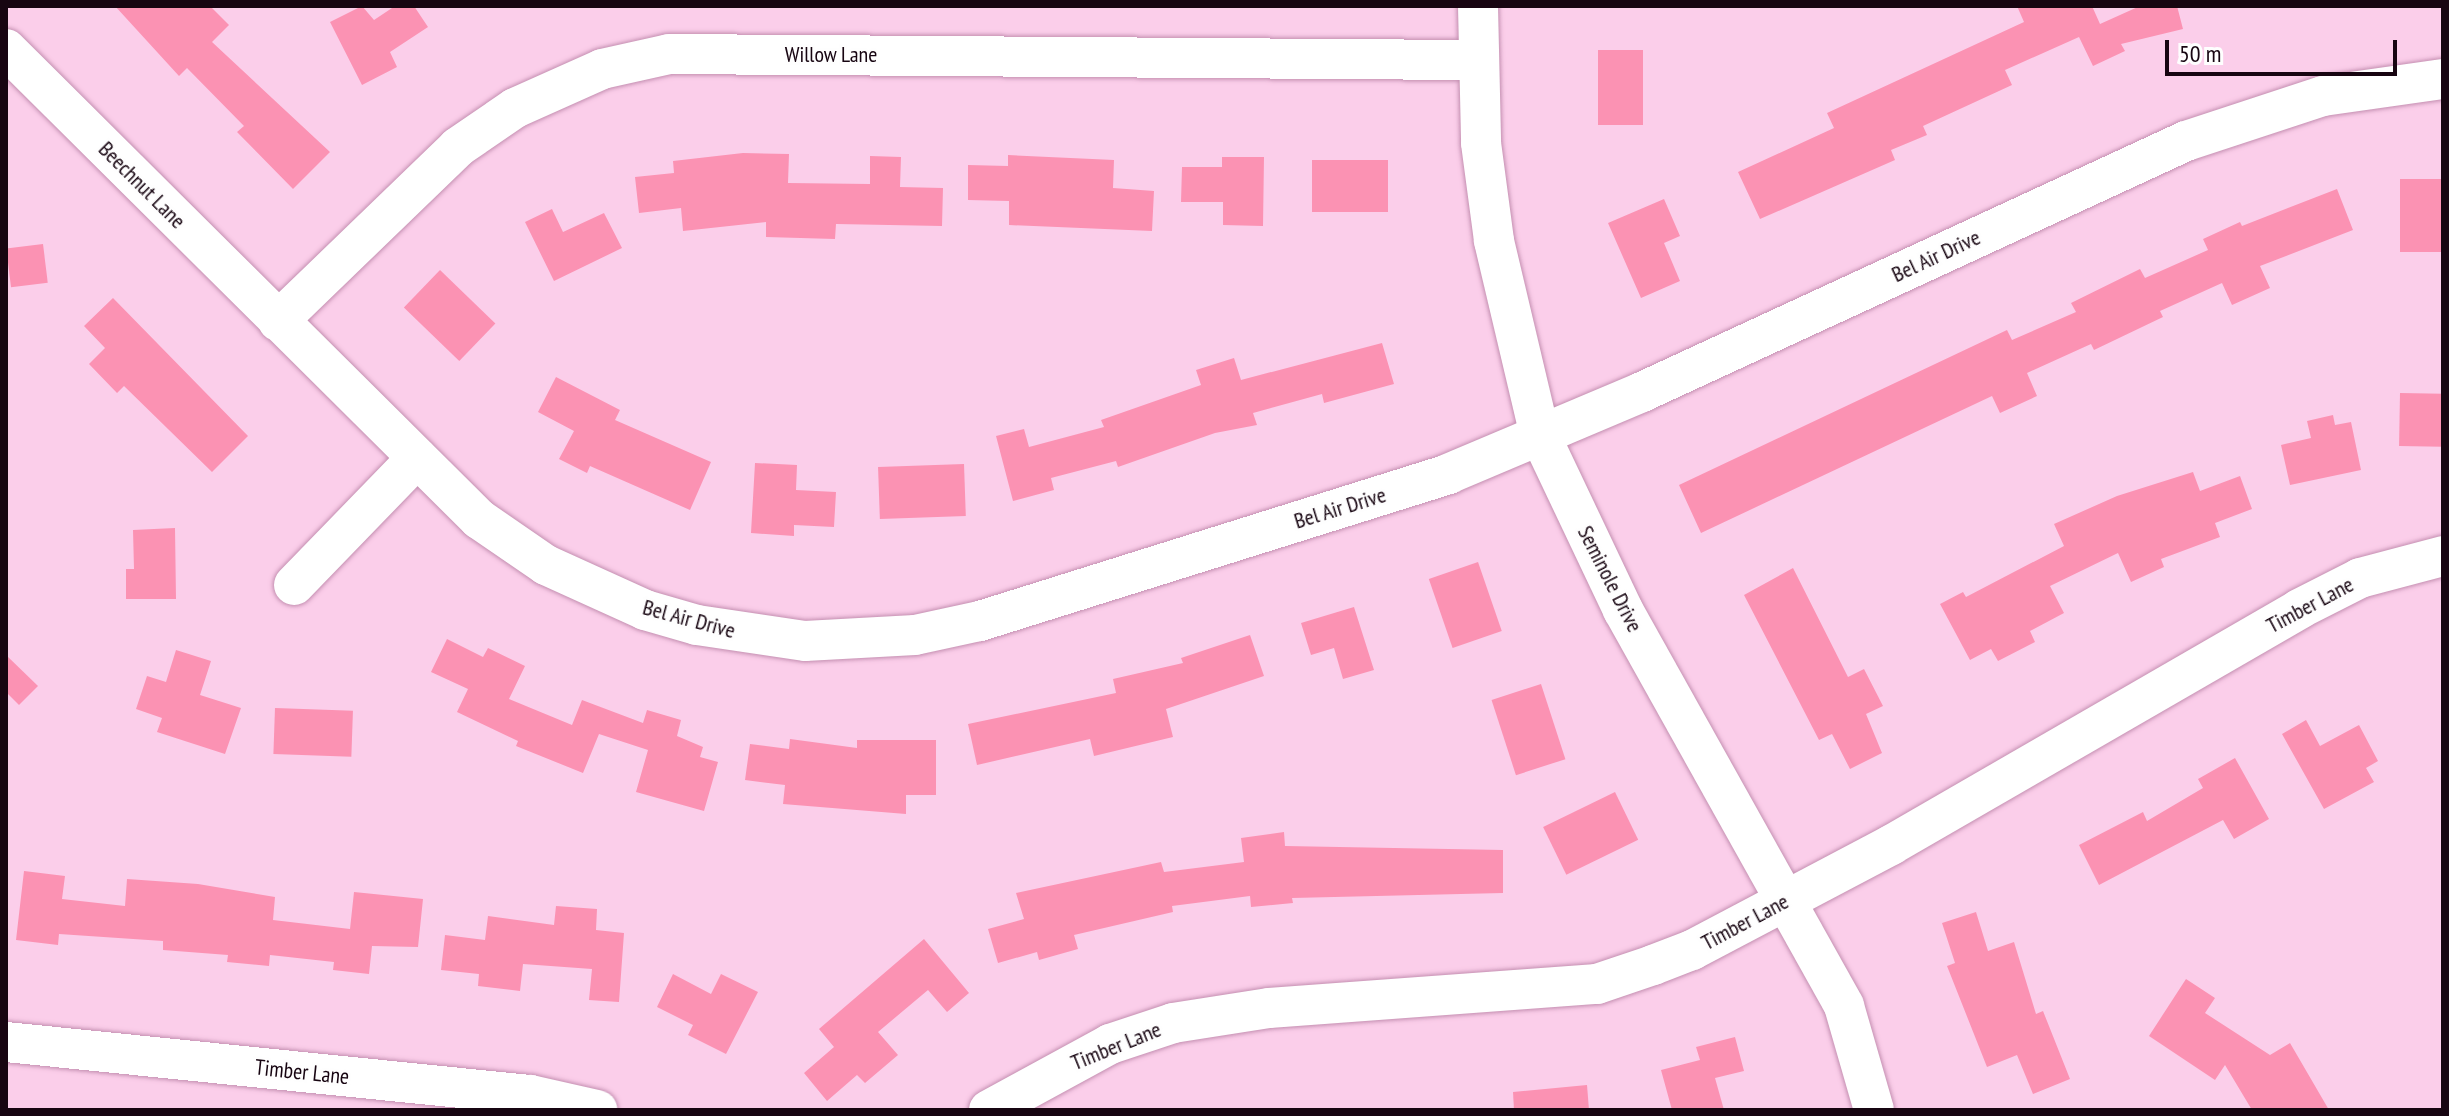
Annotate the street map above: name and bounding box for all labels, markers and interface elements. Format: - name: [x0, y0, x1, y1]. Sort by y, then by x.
- scale bar: [2169, 24, 2401, 74]
- text: 50 m: [2179, 38, 2221, 69]
- street label: Willow Lane: [784, 42, 878, 68]
- street label: Beechnut Lane: [93, 136, 191, 234]
- street label: Bel Air Drive: [1887, 224, 1985, 288]
- street label: Bel Air Drive: [1291, 481, 1389, 535]
- street label: Seminole Drive: [1572, 522, 1648, 636]
- street label: Timber Lane: [2262, 571, 2358, 639]
- street label: Bel Air Drive: [640, 594, 738, 644]
- street label: Timber Lane: [1697, 888, 1793, 956]
- street label: Timber Lane: [1067, 1016, 1165, 1076]
- street label: Timber Lane: [254, 1054, 350, 1090]

